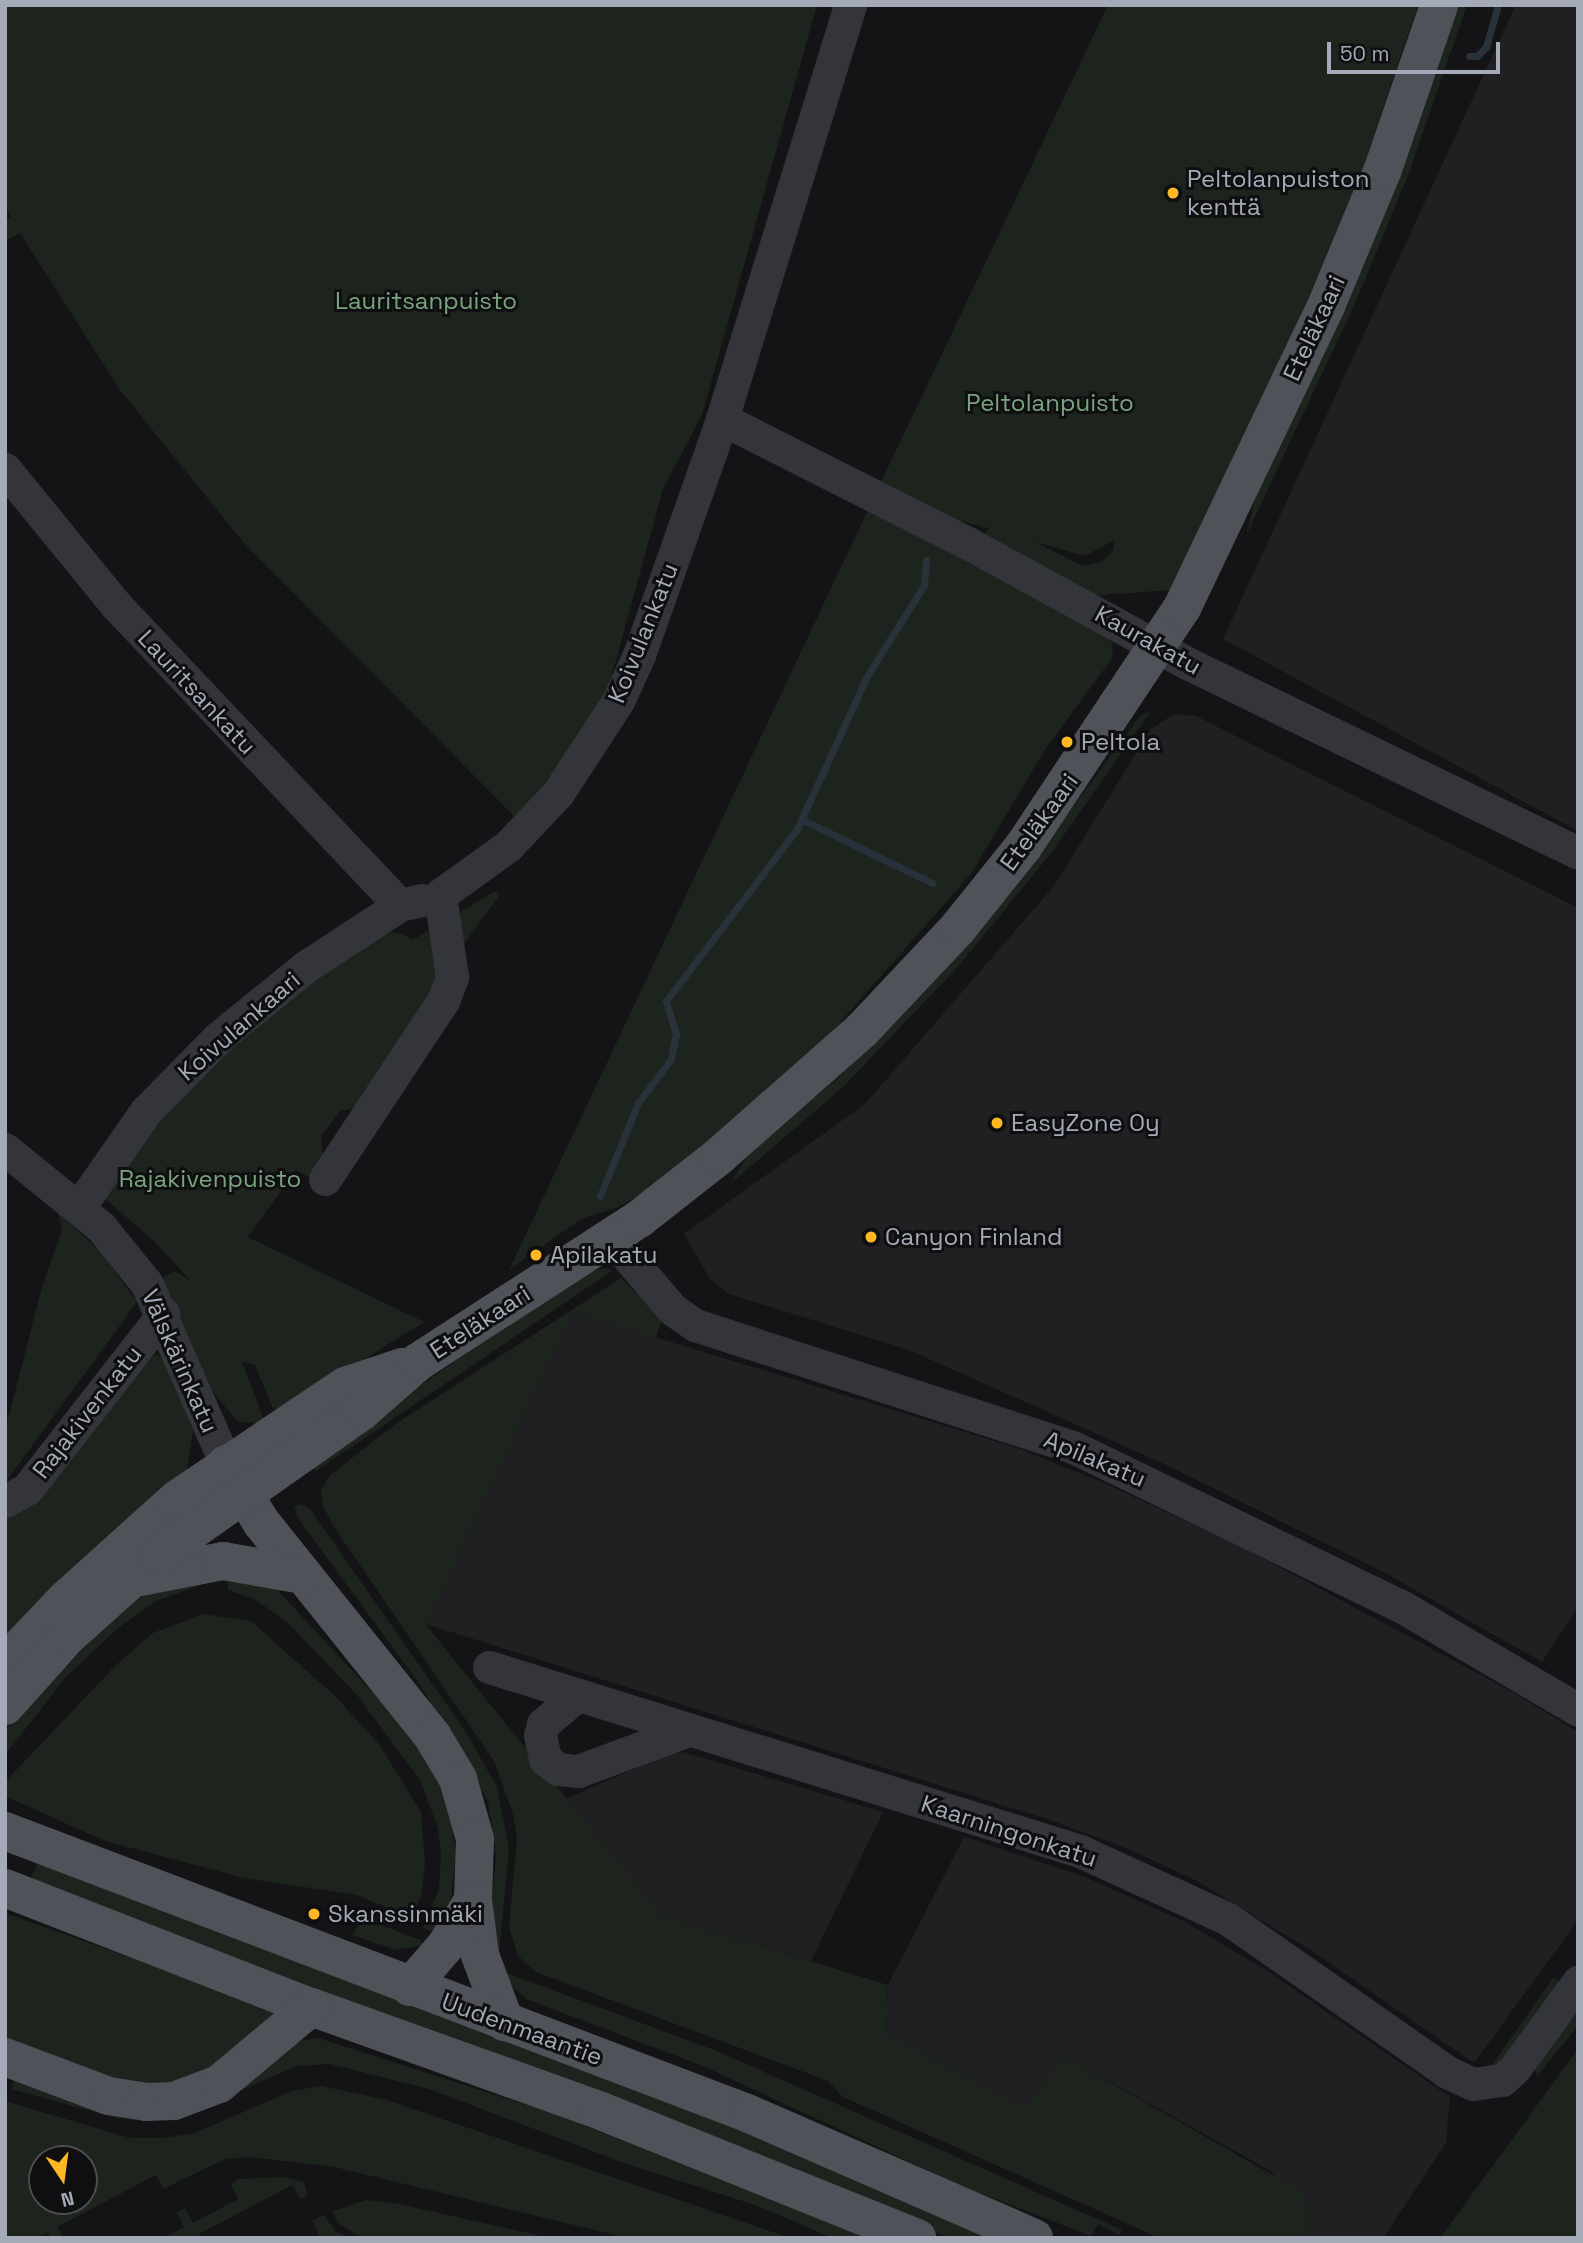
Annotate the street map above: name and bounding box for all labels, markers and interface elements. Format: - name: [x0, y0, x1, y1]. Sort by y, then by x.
- scale bar: [1331, 28, 1504, 72]
- text: 50 m: [1340, 40, 1390, 67]
- place label: Peltolanpuiston kenttä: [1187, 165, 1370, 221]
- marker: Peltolanpuiston kenttä: [1165, 185, 1181, 201]
- street label: Eteläkaari: [1277, 271, 1351, 385]
- park label: Lauritsanpuisto: [335, 287, 517, 315]
- park label: Peltolanpuisto: [966, 389, 1134, 417]
- street label: Koivulankatu: [602, 559, 684, 707]
- street label: Kaurakatu: [1090, 599, 1206, 681]
- street label: Lauritsankatu: [132, 624, 262, 760]
- place label: Peltola: [1081, 728, 1160, 756]
- marker: Peltola: [1059, 734, 1075, 750]
- street label: Eteläkaari: [994, 768, 1084, 876]
- street label: Koivulankaari: [172, 965, 306, 1087]
- place label: EasyZone Oy: [1011, 1109, 1160, 1137]
- marker: EasyZone Oy: [989, 1115, 1005, 1131]
- park label: Rajakivenpuisto: [119, 1165, 301, 1193]
- place label: Canyon Finland: [885, 1223, 1063, 1251]
- marker: Canyon Finland: [863, 1229, 879, 1245]
- place label: Apilakatu: [550, 1241, 658, 1269]
- marker: Apilakatu: [528, 1247, 544, 1263]
- street label: Eteläkaari: [425, 1279, 535, 1365]
- street label: Välskärinkatu: [136, 1285, 224, 1437]
- street label: Rajakivenkatu: [26, 1340, 148, 1484]
- street label: Apilakatu: [1040, 1425, 1150, 1493]
- street label: Kaarningonkatu: [918, 1789, 1100, 1873]
- place label: Skanssinmäki: [328, 1900, 483, 1928]
- marker: Skanssinmäki: [306, 1906, 322, 1922]
- street label: Uudenmaantie: [438, 1987, 606, 2071]
- north arrow: [28, 2145, 98, 2215]
- text: N: [58, 2185, 76, 2213]

